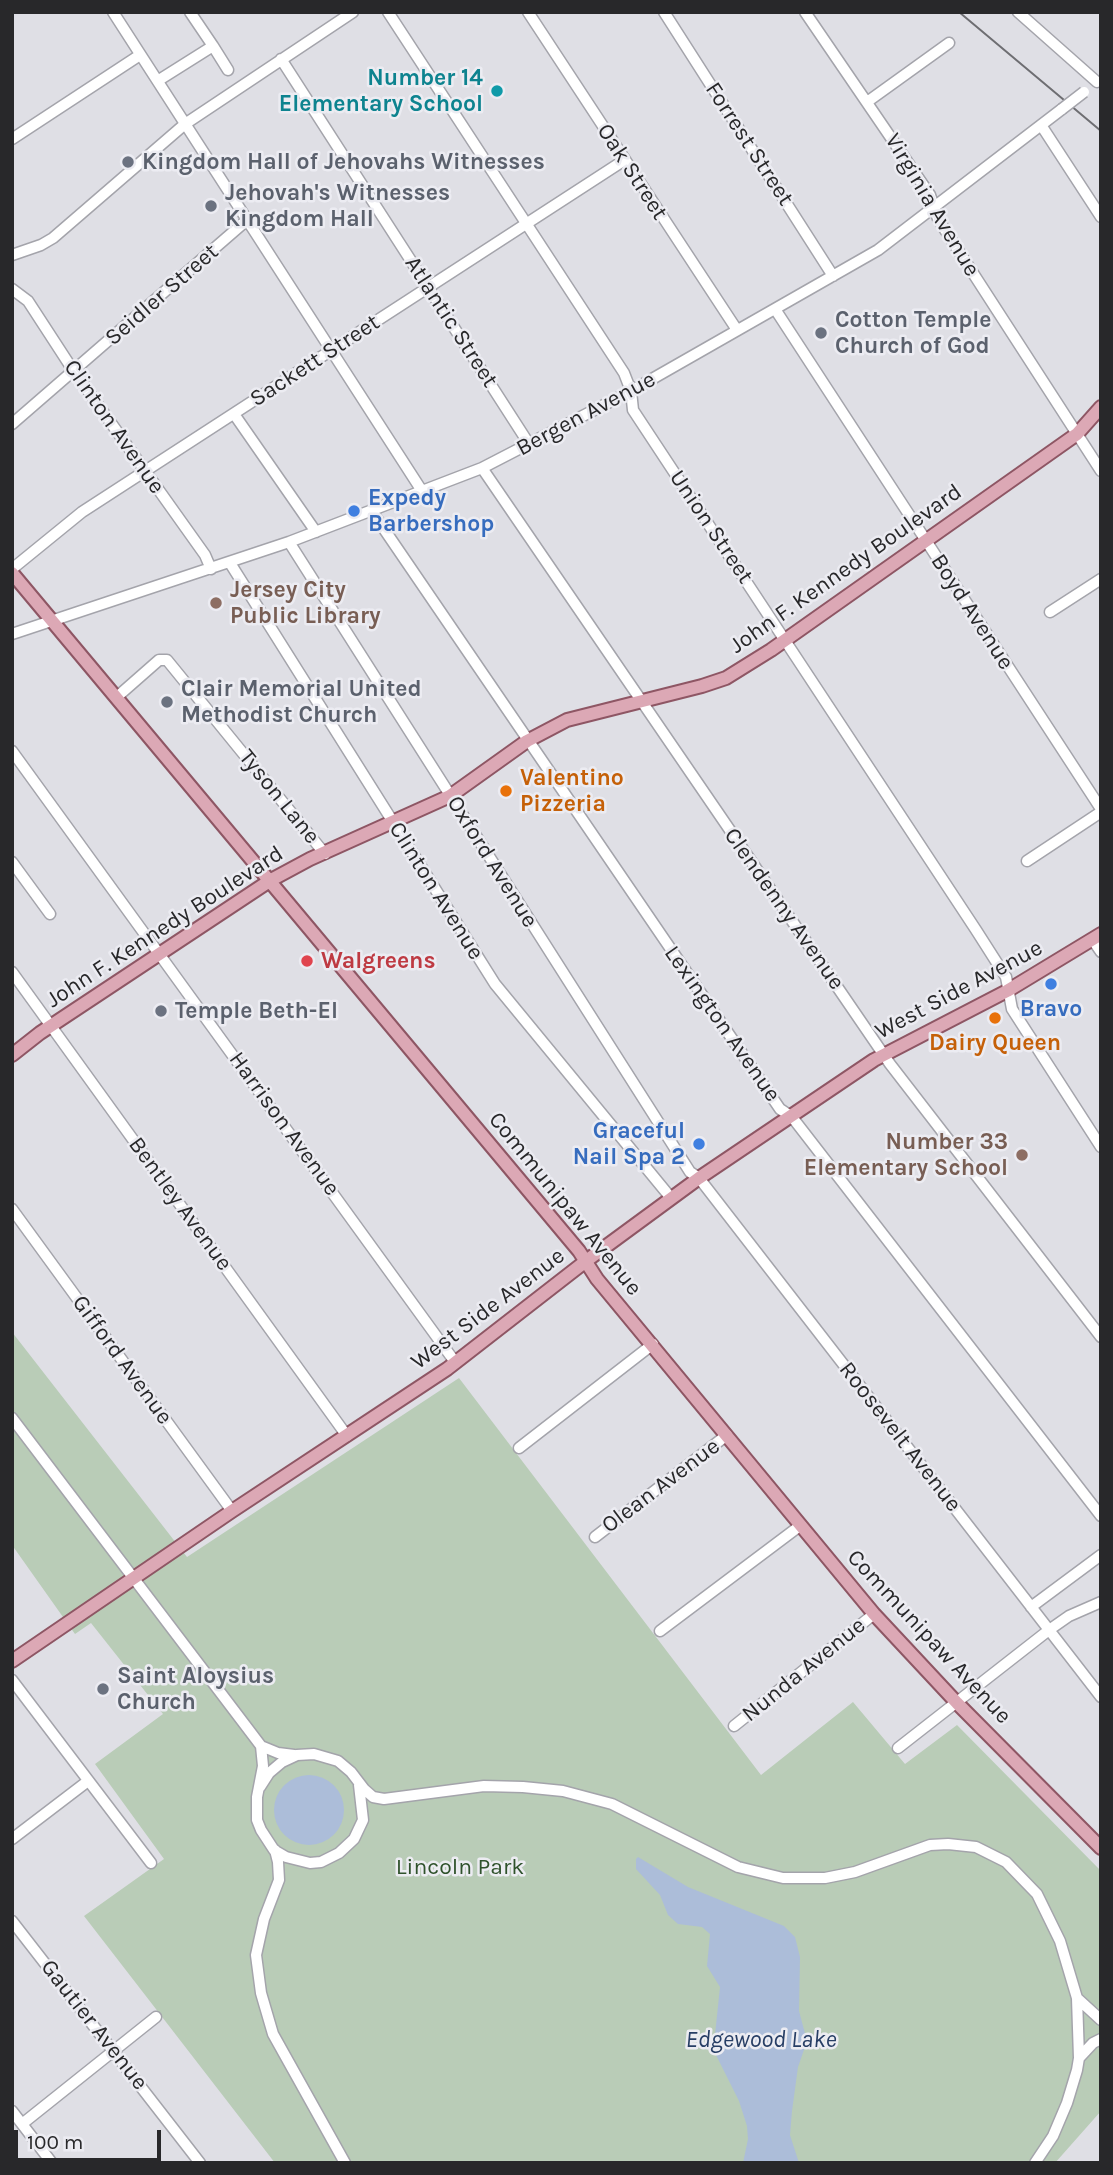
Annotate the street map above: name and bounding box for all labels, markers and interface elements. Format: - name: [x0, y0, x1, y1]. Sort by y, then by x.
- place label: Number 14 Elementary School: [279, 64, 483, 118]
- street label: Forrest Street: [699, 77, 799, 211]
- marker: Number 14 Elementary School: [489, 83, 505, 99]
- street label: Oak Street: [591, 119, 673, 225]
- street label: Virginia Avenue: [878, 128, 986, 282]
- place label: Kingdom Hall of Jehovahs Witnesses: [142, 148, 545, 176]
- marker: Kingdom Hall of Jehovahs Witnesses: [120, 154, 136, 170]
- place label: Jehovah's Witnesses Kingdom Hall: [225, 179, 450, 233]
- marker: Jehovah's Witnesses Kingdom Hall: [203, 198, 219, 214]
- street label: Seidler Street: [100, 238, 224, 352]
- street label: Atlantic Street: [398, 251, 504, 393]
- place label: Cotton Temple Church of God: [835, 306, 991, 360]
- street label: Sackett Street: [245, 309, 385, 413]
- marker: Cotton Temple Church of God: [813, 325, 829, 341]
- street label: Clinton Avenue: [58, 355, 170, 499]
- street label: Bergen Avenue: [512, 366, 660, 462]
- street label: Union Street: [663, 465, 759, 589]
- street label: John F. Kennedy Boulevard: [725, 478, 967, 660]
- place label: Expedy Barbershop: [368, 484, 494, 538]
- marker: Expedy Barbershop: [346, 503, 362, 519]
- street label: Boyd Avenue: [924, 549, 1020, 675]
- place label: Jersey City Public Library: [230, 576, 381, 630]
- marker: Jersey City Public Library: [208, 595, 224, 611]
- place label: Clair Memorial United Methodist Church: [181, 675, 422, 729]
- marker: Clair Memorial United Methodist Church: [159, 694, 175, 710]
- street label: Tyson Lane: [233, 744, 325, 850]
- place label: Valentino Pizzeria: [520, 764, 624, 818]
- marker: Valentino Pizzeria: [498, 783, 514, 799]
- street label: Oxford Avenue: [441, 791, 543, 933]
- street label: Clinton Avenue: [383, 817, 489, 965]
- street label: Clendenny Avenue: [718, 823, 850, 995]
- street label: John F. Kennedy Boulevard: [41, 840, 289, 1014]
- street label: West Side Avenue: [871, 934, 1047, 1046]
- street label: Lexington Avenue: [658, 941, 786, 1107]
- place label: Walgreens: [321, 947, 436, 975]
- marker: Walgreens: [299, 953, 315, 969]
- marker: Bravo: [1043, 976, 1059, 992]
- place label: Bravo: [1020, 995, 1082, 1023]
- place label: Temple Beth-El: [175, 997, 338, 1025]
- marker: Temple Beth-El: [153, 1003, 169, 1019]
- marker: Dairy Queen: [987, 1010, 1003, 1026]
- place label: Dairy Queen: [929, 1029, 1061, 1057]
- street label: Harrison Avenue: [223, 1047, 345, 1201]
- street label: Communipaw Avenue: [482, 1107, 648, 1301]
- place label: Graceful Nail Spa 2: [573, 1117, 685, 1171]
- place label: Number 33 Elementary School: [804, 1128, 1008, 1182]
- street label: Bentley Avenue: [122, 1132, 238, 1276]
- marker: Graceful Nail Spa 2: [691, 1136, 707, 1152]
- marker: Number 33 Elementary School: [1014, 1147, 1030, 1163]
- street label: West Side Avenue: [406, 1242, 570, 1376]
- street label: Gifford Avenue: [66, 1290, 178, 1430]
- street label: Roosevelt Avenue: [833, 1357, 967, 1517]
- street label: Olean Avenue: [596, 1433, 726, 1539]
- street label: Communipaw Avenue: [841, 1544, 1017, 1730]
- street label: Nunda Avenue: [737, 1612, 871, 1728]
- place label: Saint Aloysius Church: [117, 1662, 274, 1716]
- marker: Saint Aloysius Church: [95, 1681, 111, 1697]
- park label: Lincoln Park: [396, 1853, 524, 1881]
- street label: Gautier Avenue: [34, 1954, 154, 2096]
- water label: Edgewood Lake: [686, 2026, 836, 2054]
- scale bar: [18, 2116, 164, 2160]
- text: 100 m: [27, 2130, 84, 2154]

